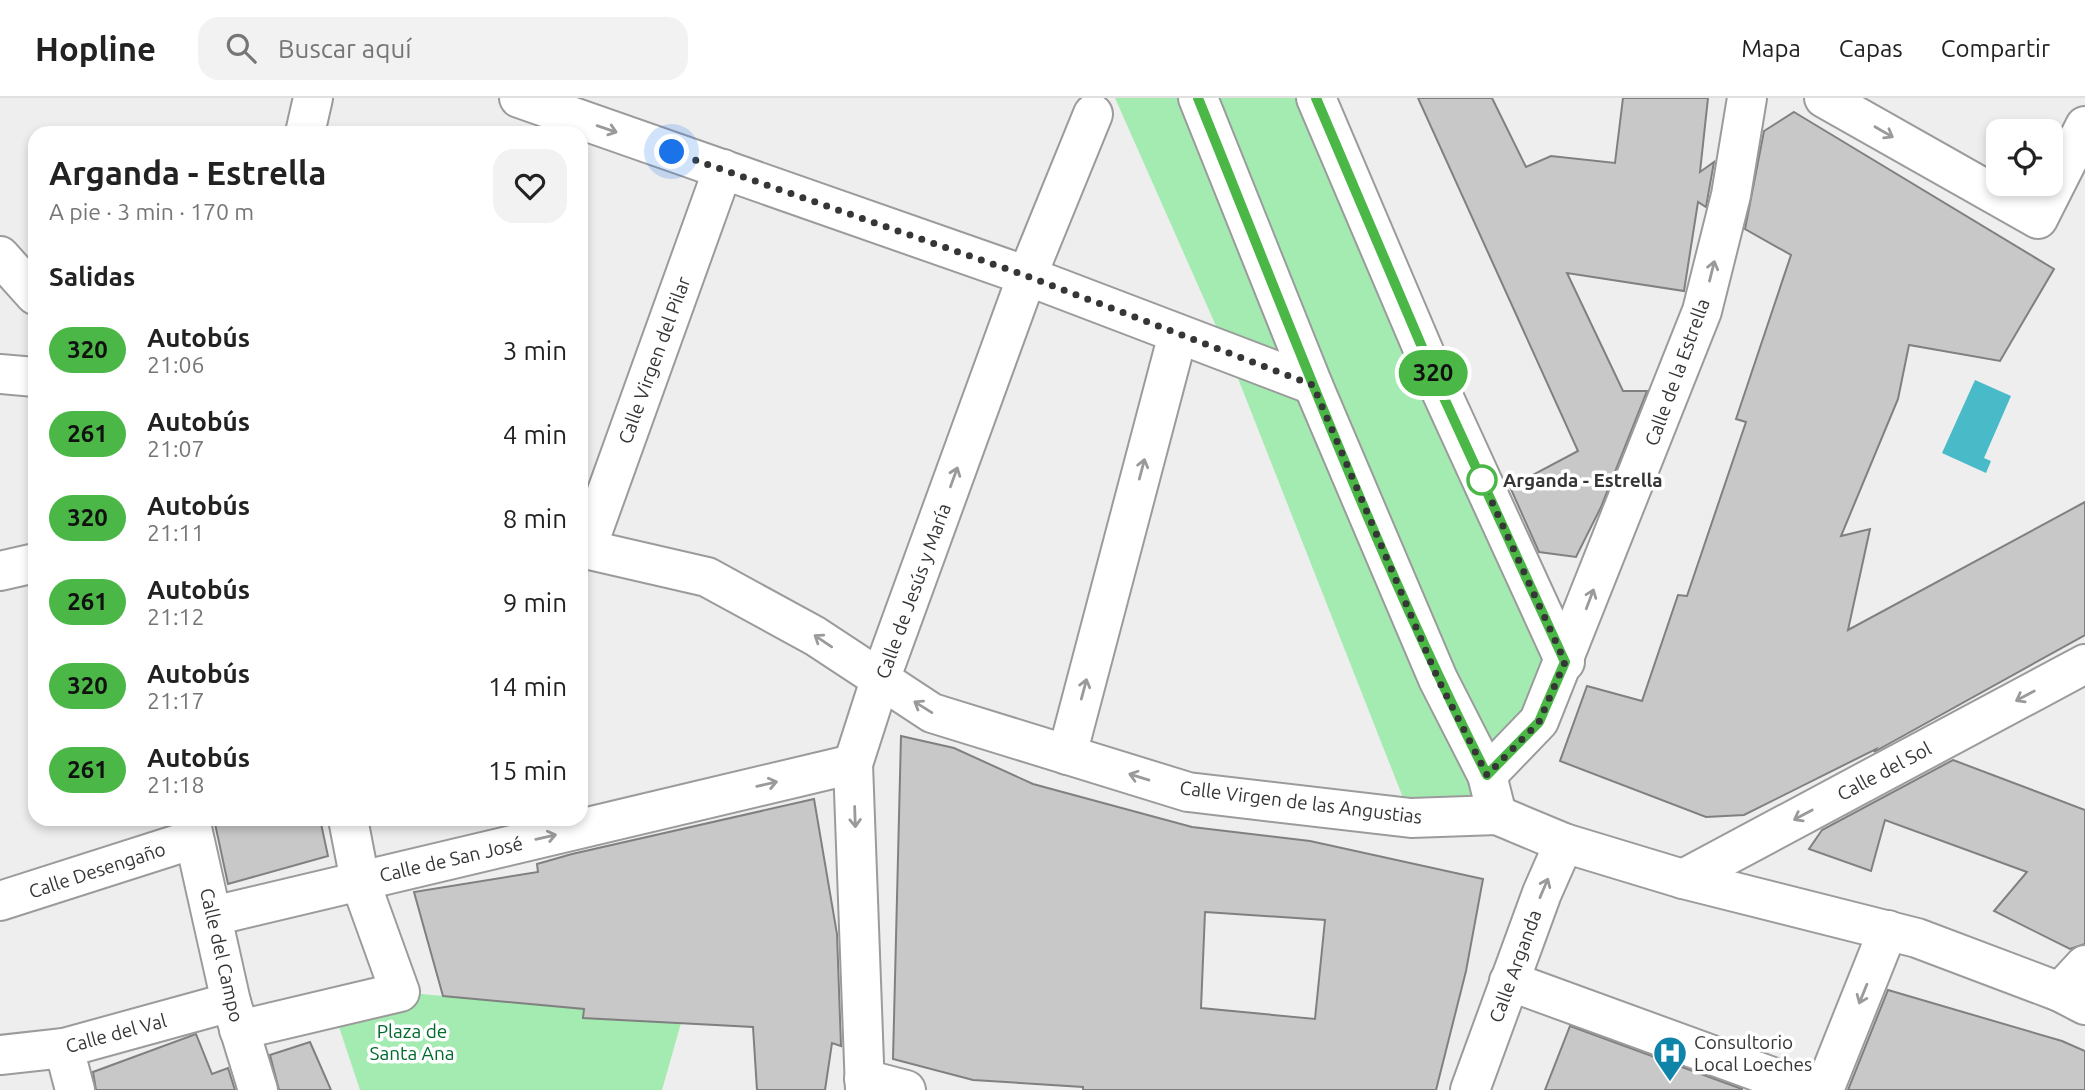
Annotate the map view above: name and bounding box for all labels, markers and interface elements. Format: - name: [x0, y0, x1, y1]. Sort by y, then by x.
- search box: [198, 17, 688, 80]
- icon: search: [222, 29, 260, 67]
- text: Hopline: [35, 30, 156, 67]
- text: Buscar aquí: [278, 34, 412, 63]
- text: Mapa: [1741, 35, 1801, 62]
- text: Capas: [1839, 35, 1903, 62]
- text: Compartir: [1941, 35, 2050, 62]
- map controls: [1986, 119, 2063, 196]
- button: locate: [1986, 119, 2063, 196]
- one-way arrow: [595, 124, 617, 136]
- one-way arrow: [1873, 125, 1893, 139]
- your location: [654, 134, 689, 169]
- button: heart: [493, 149, 567, 223]
- text: Arganda - Estrella: [49, 154, 326, 191]
- text: A pie · 3 min · 170 m: [49, 199, 254, 224]
- one-way arrow: [1706, 260, 1719, 283]
- text: Salidas: [49, 262, 135, 291]
- street label: Calle Virgen del Pilar: [614, 273, 694, 447]
- street label: Calle de la Estrella: [1640, 295, 1714, 449]
- text: Autobús: [147, 323, 250, 352]
- text: 320: [67, 336, 108, 363]
- text: 3 min: [503, 336, 567, 365]
- line badge: 320: [1393, 350, 1473, 396]
- text: 21:06: [147, 352, 205, 377]
- text: 320: [1413, 359, 1453, 386]
- text: Autobús: [147, 407, 250, 436]
- text: 261: [67, 420, 108, 447]
- text: 4 min: [503, 420, 567, 449]
- text: 21:07: [147, 436, 205, 461]
- one-way arrow: [1136, 458, 1149, 481]
- marker: Arganda - Estrella: [1467, 465, 1497, 495]
- one-way arrow: [949, 467, 961, 489]
- place label: Arganda - Estrella: [1503, 469, 1663, 491]
- text: Autobús: [147, 491, 250, 520]
- street label: Calle de Jesús y María: [871, 500, 955, 682]
- text: 320: [67, 504, 108, 531]
- text: 8 min: [503, 504, 567, 533]
- text: 21:11: [147, 520, 205, 545]
- text: Autobús: [147, 575, 250, 604]
- text: 261: [67, 588, 108, 615]
- text: 9 min: [503, 588, 567, 617]
- one-way arrow: [1584, 588, 1597, 610]
- text: 21:12: [147, 604, 205, 629]
- one-way arrow: [814, 634, 834, 648]
- text: Autobús: [147, 659, 250, 688]
- text: 320: [67, 672, 108, 699]
- text: 14 min: [488, 672, 567, 701]
- one-way arrow: [1078, 678, 1091, 701]
- text: 21:17: [147, 688, 205, 713]
- one-way arrow: [2015, 690, 2036, 703]
- one-way arrow: [914, 700, 933, 715]
- street label: Calle del Sol: [1833, 737, 1935, 805]
- text: Autobús: [147, 743, 250, 772]
- text: 261: [67, 756, 108, 783]
- text: 15 min: [488, 756, 567, 785]
- one-way arrow: [1128, 770, 1150, 783]
- text: 21:18: [147, 772, 205, 797]
- street label: Calle Virgen de las Angustias: [1179, 776, 1423, 828]
- one-way arrow: [755, 777, 778, 790]
- one-way arrow: [848, 805, 862, 828]
- one-way arrow: [1793, 809, 1814, 822]
- one-way arrow: [534, 830, 557, 843]
- street label: Calle de San José: [377, 832, 525, 886]
- street label: Calle Desengaño: [26, 838, 168, 902]
- one-way arrow: [1538, 878, 1551, 899]
- street label: Calle del Campo: [196, 886, 248, 1024]
- street label: Calle Arganda: [1484, 907, 1546, 1025]
- one-way arrow: [1856, 982, 1869, 1004]
- street label: Calle del Val: [63, 1009, 169, 1057]
- park label: Plaza de Santa Ana: [369, 1020, 455, 1064]
- place label: Consultorio Local Loeches: [1694, 1031, 1812, 1075]
- hospital icon: Consultorio Local Loeches: [1651, 1034, 1689, 1083]

